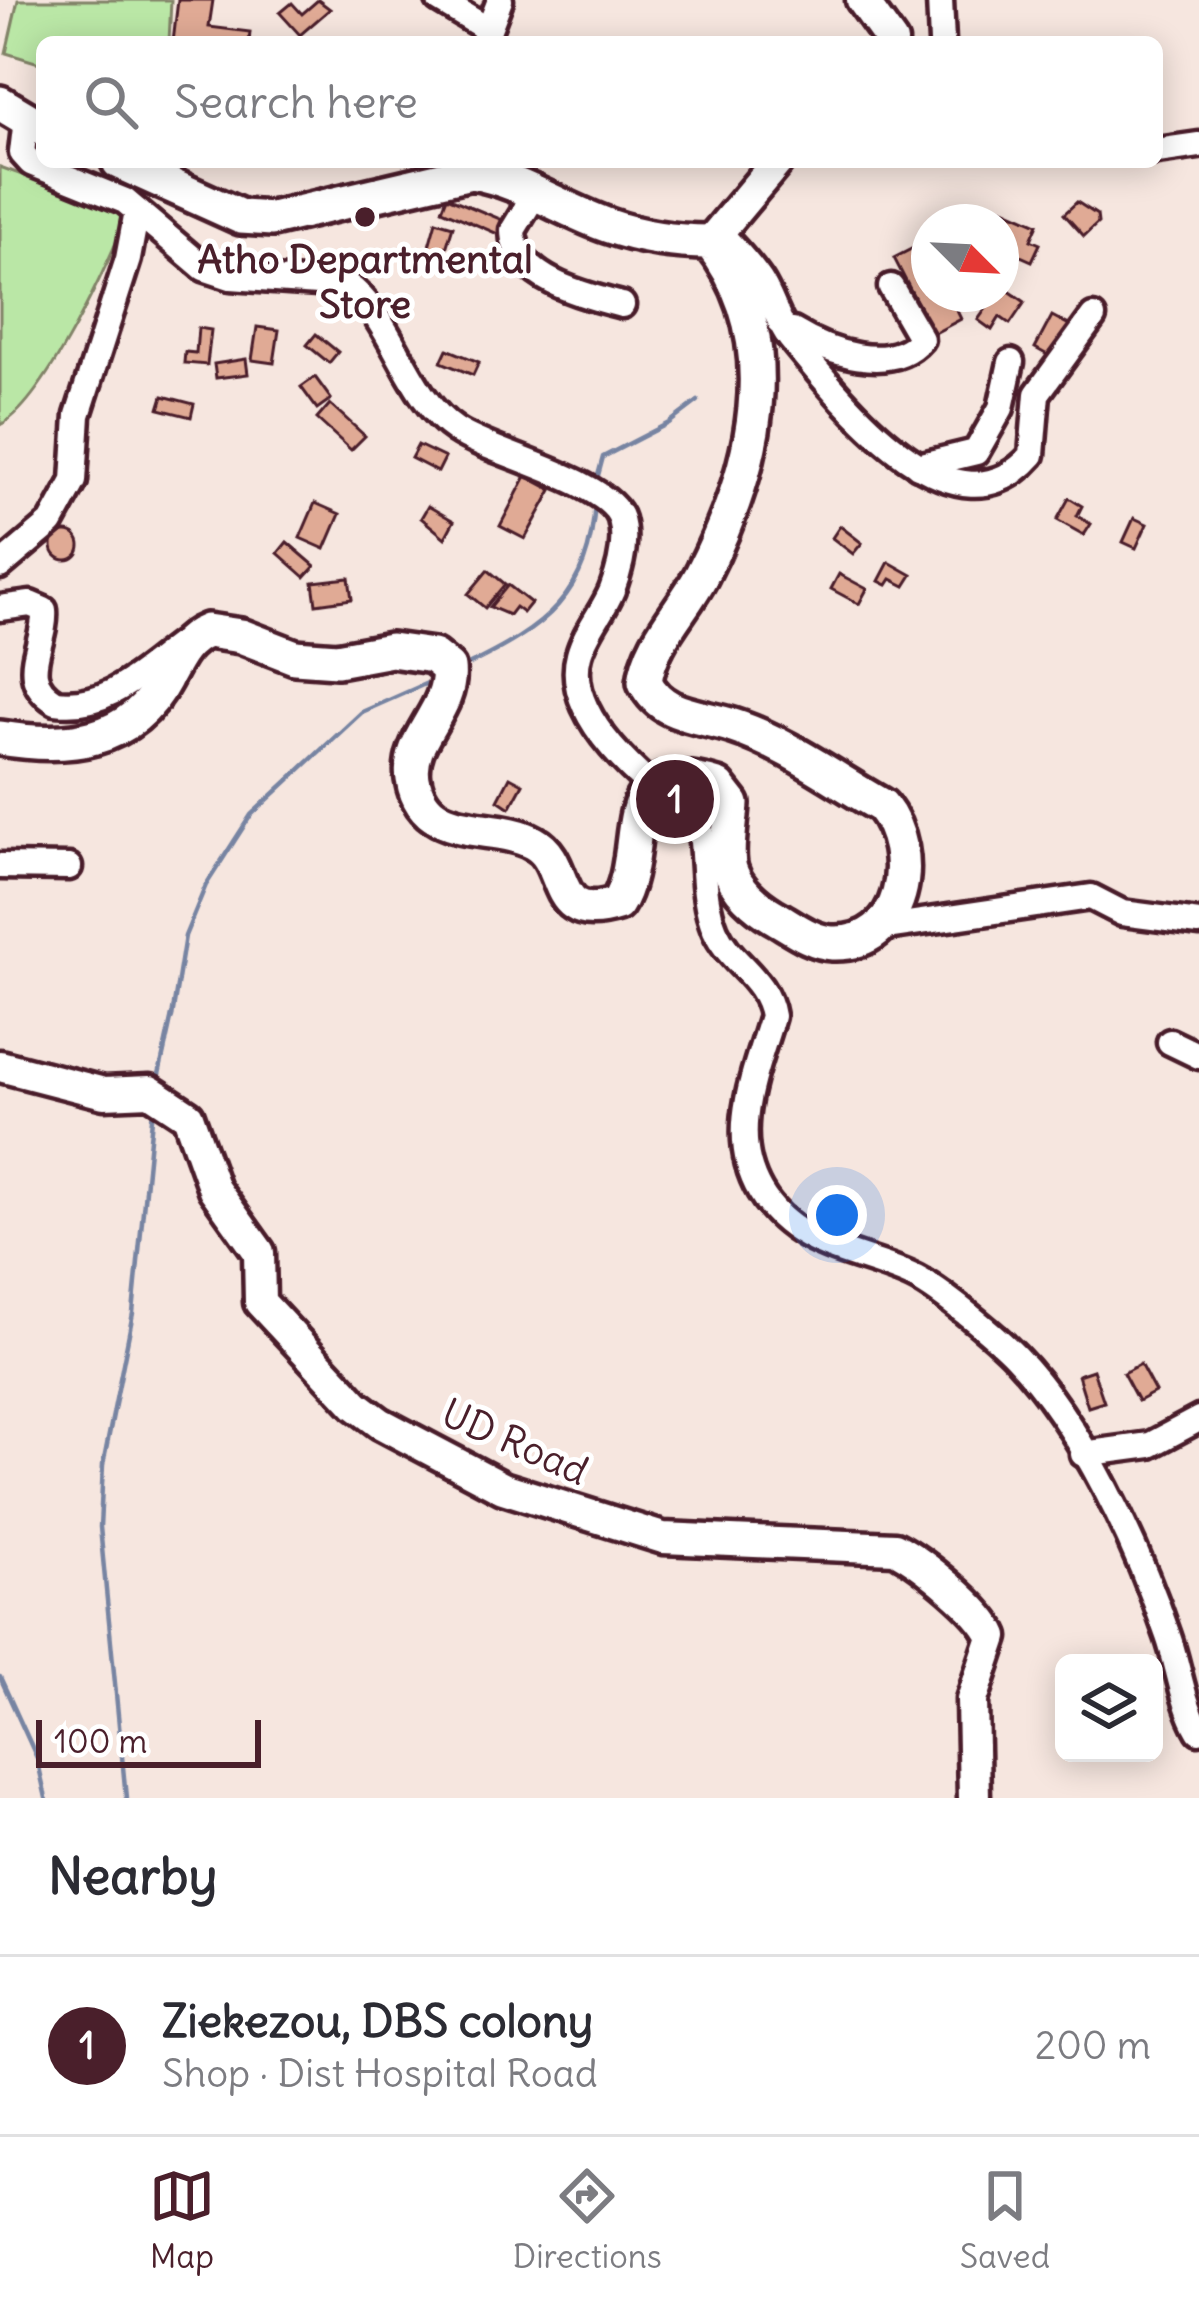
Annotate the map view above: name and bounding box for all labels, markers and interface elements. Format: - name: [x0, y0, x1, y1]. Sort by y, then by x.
- search box: [36, 36, 1163, 168]
- icon: search: [78, 69, 144, 135]
- text: Search here: [174, 74, 418, 130]
- marker: Atho Departmental Store: [352, 204, 378, 230]
- north arrow: [911, 204, 1019, 312]
- place label: Atho Departmental Store: [197, 235, 533, 329]
- pin: 1: [636, 754, 714, 844]
- your location: [807, 1185, 867, 1245]
- street label: UD Road: [434, 1388, 596, 1496]
- map controls: [1055, 1654, 1163, 1762]
- button: layers: [1055, 1654, 1163, 1762]
- scale bar: [36, 1714, 261, 1767]
- text: 100 m: [54, 1720, 147, 1762]
- text: Nearby: [48, 1844, 217, 1908]
- text: Ziekezou, DBS colony: [162, 1993, 593, 2049]
- text: 1: [79, 2021, 95, 2070]
- text: 200 m: [1035, 2021, 1151, 2070]
- text: Shop · Dist Hospital Road: [162, 2049, 598, 2098]
- tab: Map: [149, 2163, 215, 2277]
- tab: Directions: [513, 2163, 662, 2277]
- tab: Saved: [960, 2163, 1050, 2277]

